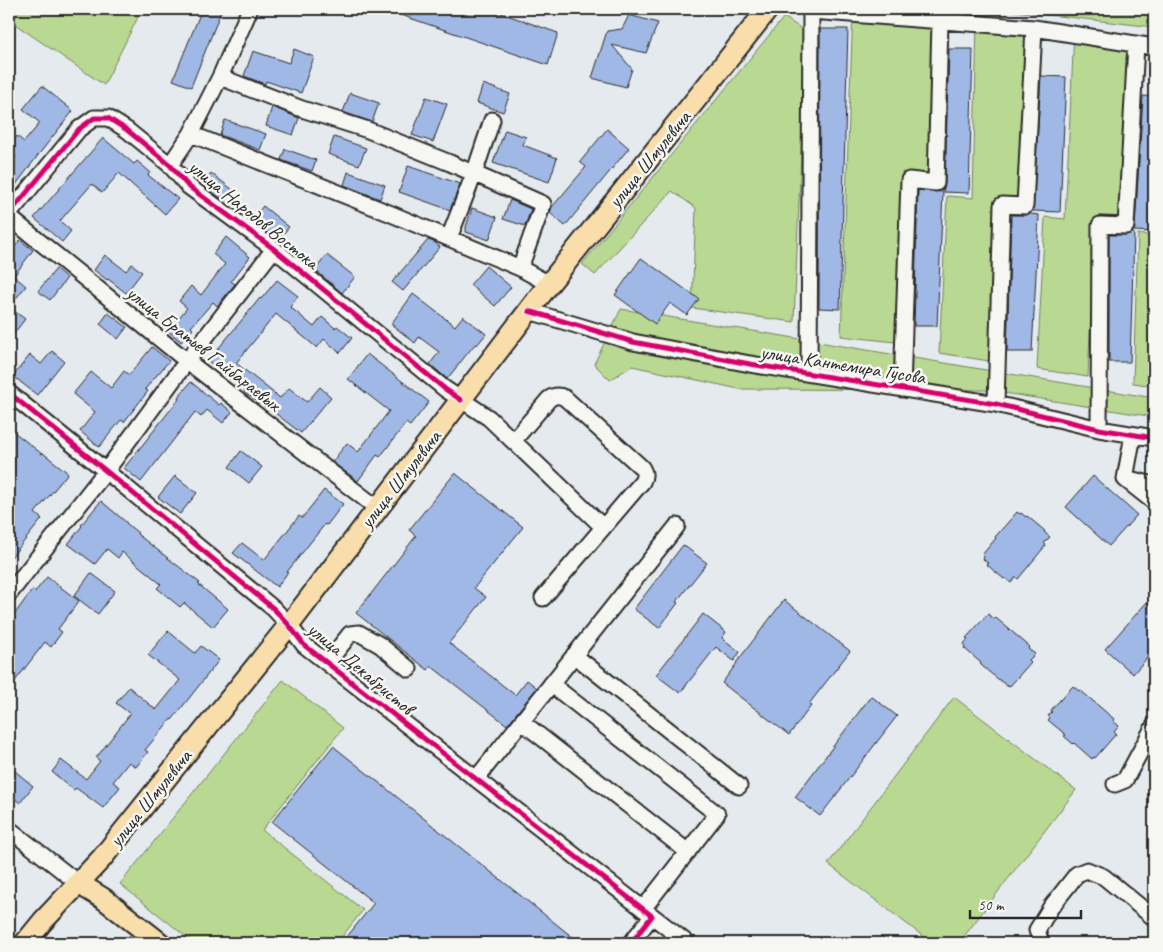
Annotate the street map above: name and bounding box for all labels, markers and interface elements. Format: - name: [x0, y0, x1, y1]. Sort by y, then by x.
- street label: улица Шмулевича: [602, 105, 697, 214]
- street label: улица Народов Востока: [183, 154, 325, 276]
- street label: улица Братьев Гайбараевых: [121, 280, 288, 418]
- street label: улица Кантемира Гусова: [758, 339, 928, 390]
- street label: улица Шмулевича: [354, 424, 447, 534]
- street label: улица Декабристов: [302, 616, 421, 722]
- street label: улица Шмулевича: [103, 744, 198, 853]
- scale bar: [970, 887, 1082, 919]
- text: 50 m: [978, 896, 1005, 915]

